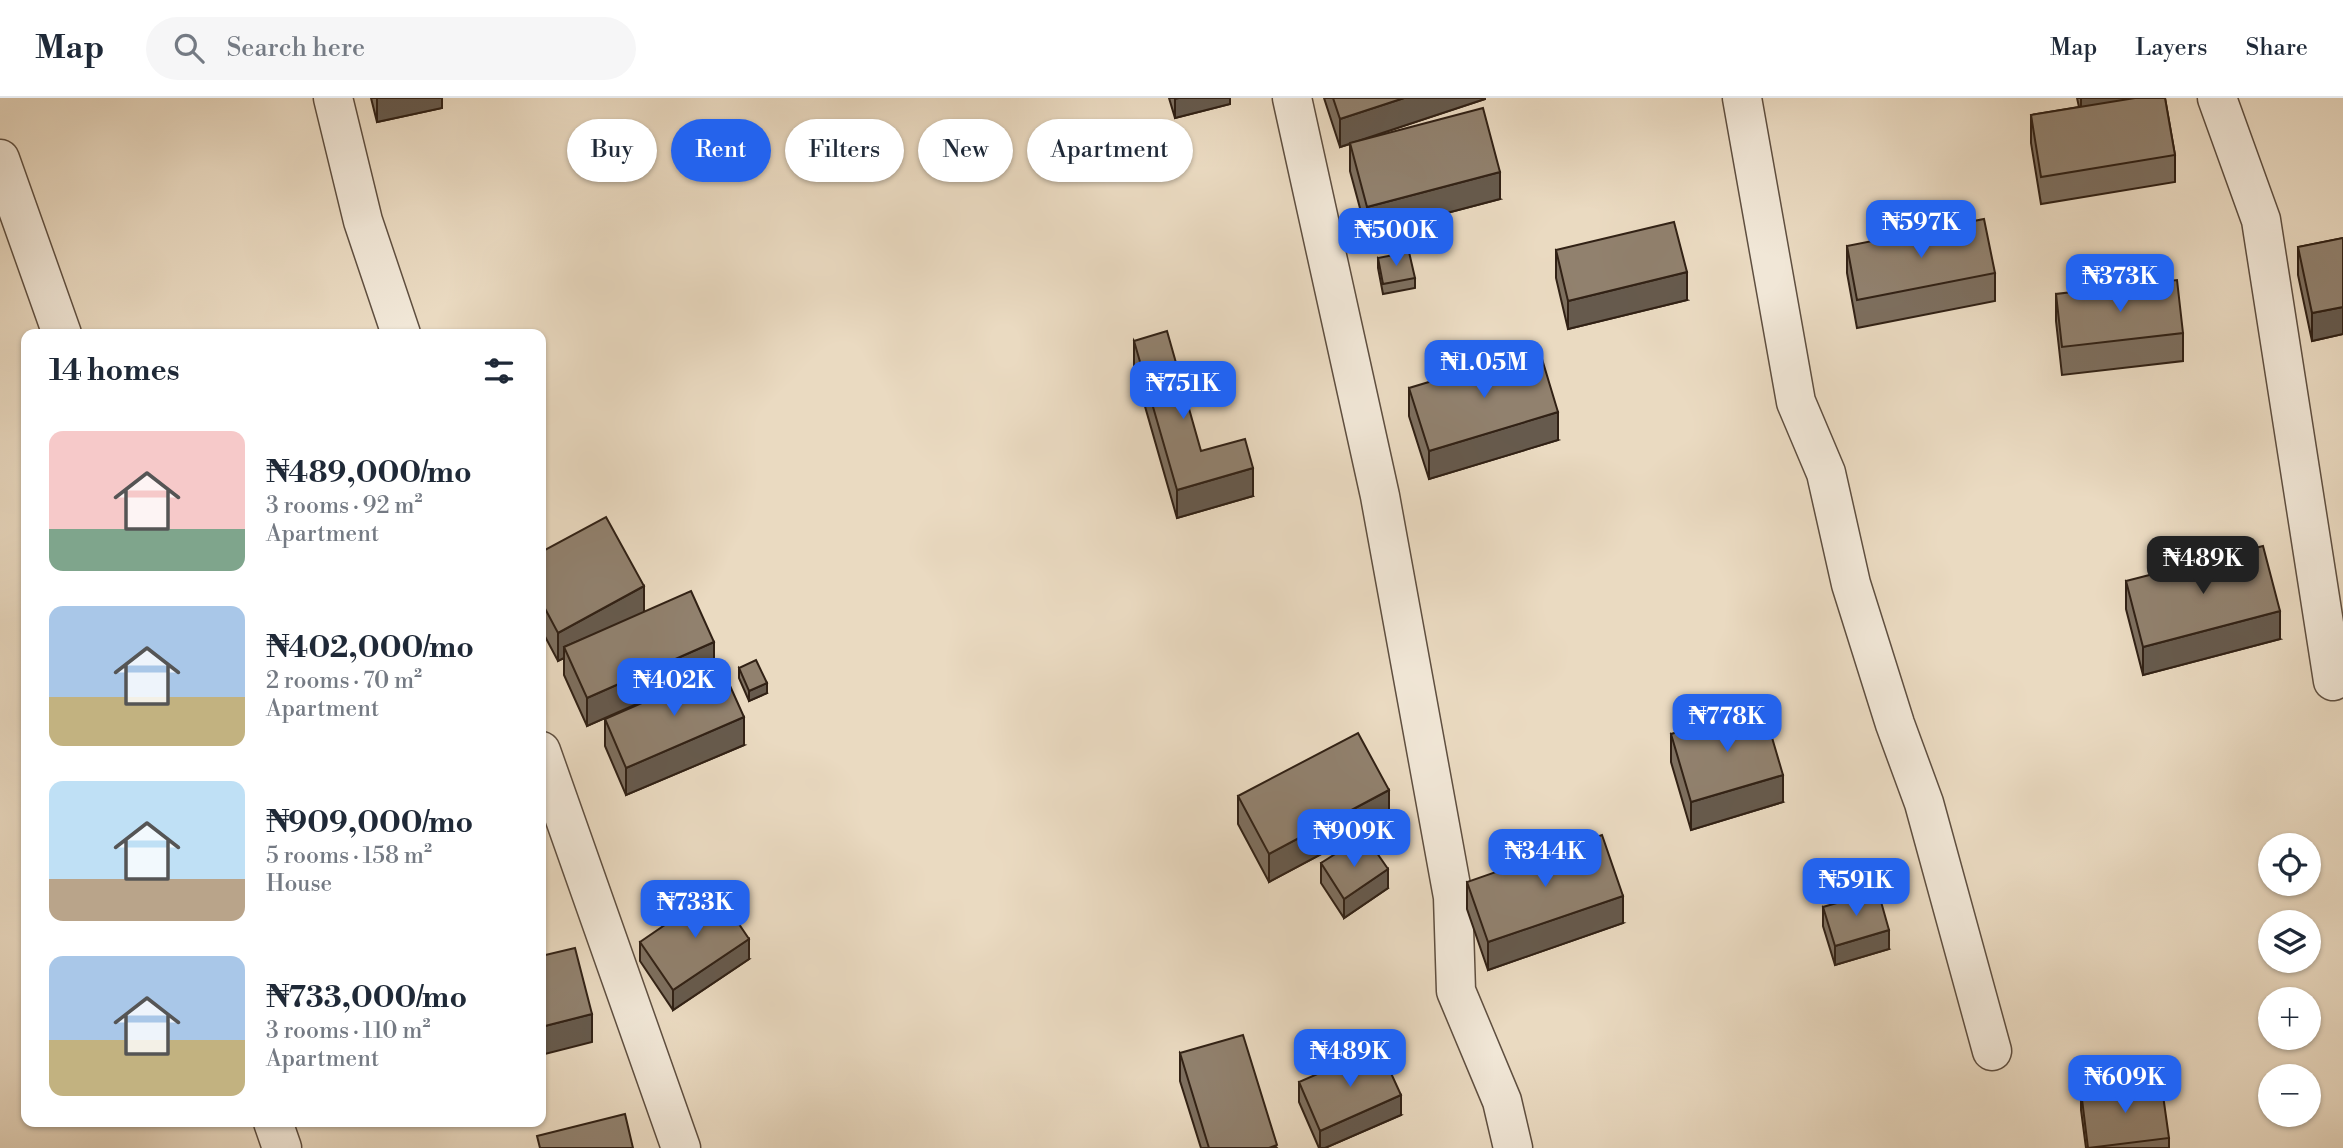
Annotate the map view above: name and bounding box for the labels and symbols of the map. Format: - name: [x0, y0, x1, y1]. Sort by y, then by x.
- pin: ₦597K: [1872, 200, 1970, 260]
- pin: ₦500K: [1347, 208, 1445, 268]
- pin: ₦373K: [2071, 254, 2169, 314]
- pin: ₦1.05M: [1427, 341, 1541, 400]
- pin: ₦751K: [1134, 362, 1232, 421]
- pin: ₦489K: [2154, 536, 2252, 596]
- pin: ₦402K: [625, 658, 723, 718]
- pin: ₦778K: [1678, 694, 1776, 754]
- pin: ₦909K: [1305, 810, 1403, 869]
- pin: ₦344K: [1496, 830, 1594, 889]
- pin: ₦591K: [1807, 858, 1905, 918]
- pin: ₦733K: [646, 880, 744, 940]
- pin: ₦489K: [1301, 1030, 1399, 1089]
- pin: ₦609K: [2076, 1056, 2174, 1115]

